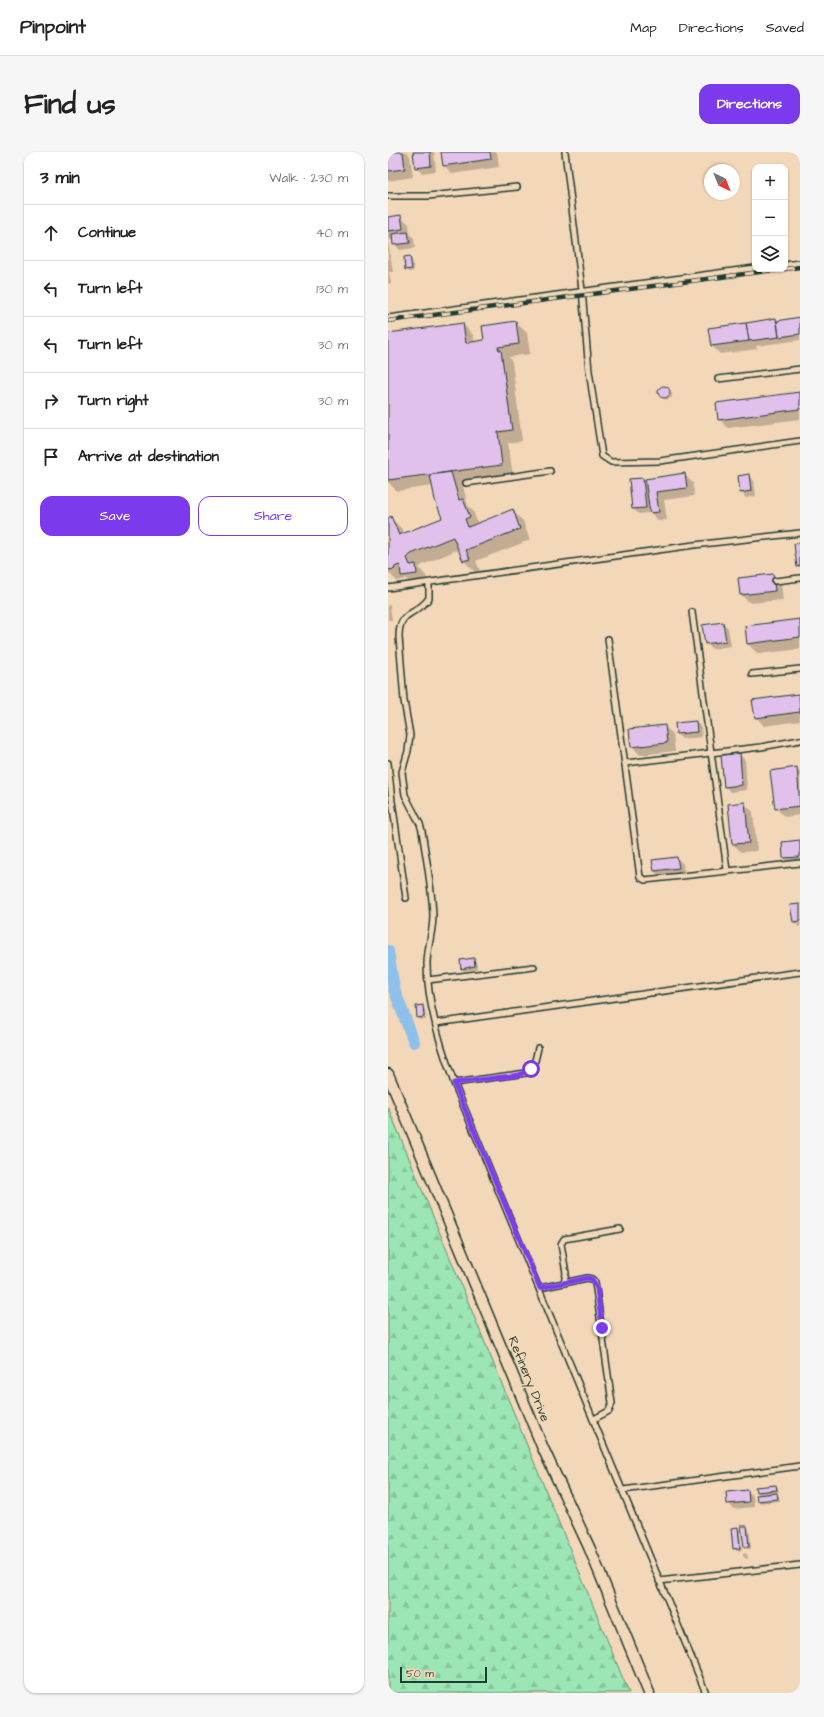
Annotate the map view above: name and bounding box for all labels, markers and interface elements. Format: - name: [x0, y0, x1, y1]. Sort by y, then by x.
- text: Pinpoint: [20, 14, 86, 41]
- text: Map: [630, 18, 657, 38]
- text: Directions: [679, 18, 744, 38]
- text: Saved: [766, 18, 804, 38]
- button: Directions: [699, 84, 800, 124]
- text: Find us: [24, 85, 115, 124]
- north arrow: [704, 164, 740, 200]
- map controls: [752, 164, 788, 272]
- button: +: [752, 164, 788, 200]
- text: 3 min: [40, 166, 80, 190]
- text: Walk · 230 m: [269, 169, 348, 187]
- button: −: [752, 200, 788, 236]
- icon: ahead: [40, 222, 62, 244]
- text: Continue: [78, 222, 136, 243]
- text: 40 m: [316, 224, 348, 242]
- button: layers: [752, 236, 788, 272]
- icon: left: [40, 278, 62, 300]
- text: Turn left: [78, 278, 142, 299]
- text: 130 m: [316, 280, 348, 298]
- icon: left: [40, 334, 62, 356]
- text: Turn left: [78, 334, 142, 355]
- text: 30 m: [318, 336, 348, 354]
- icon: right: [40, 390, 62, 412]
- text: Turn right: [78, 390, 149, 411]
- text: 30 m: [318, 392, 348, 410]
- icon: arrive: [40, 446, 62, 468]
- text: Arrive at destination: [78, 446, 219, 467]
- button: Save: [40, 496, 190, 536]
- button: Share: [198, 496, 348, 536]
- route start: [522, 1060, 540, 1078]
- route end: [593, 1319, 611, 1337]
- street label: Refinery Drive: [503, 1334, 554, 1425]
- scale bar: [400, 1665, 487, 1684]
- text: 50 m: [406, 1666, 434, 1681]

